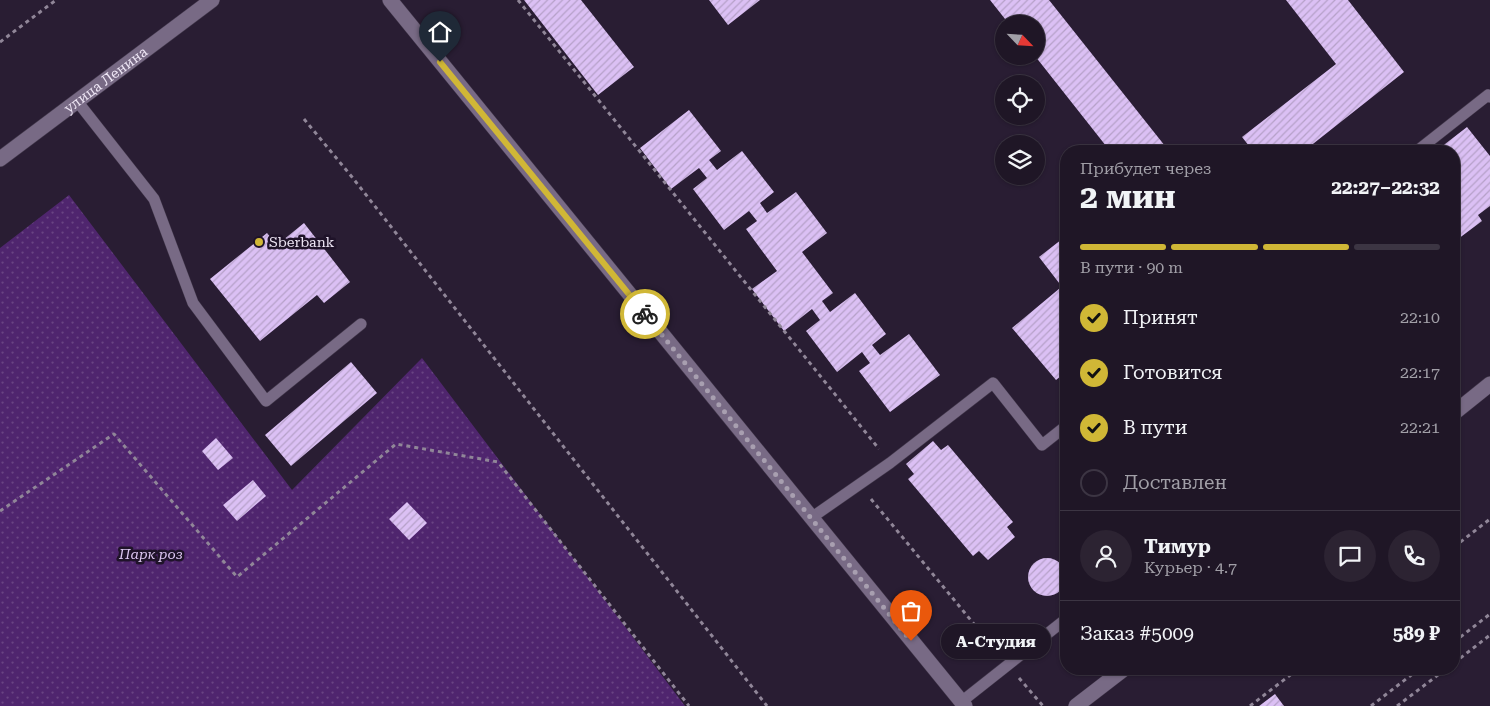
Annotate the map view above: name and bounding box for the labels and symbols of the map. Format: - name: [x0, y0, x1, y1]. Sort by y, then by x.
- pin: [419, 11, 461, 62]
- north arrow: [995, 15, 1045, 65]
- street label: улица Ленина: [61, 43, 151, 116]
- place label: Sberbank: [269, 234, 334, 250]
- marker: Sberbank: [253, 236, 265, 248]
- courier: [620, 289, 670, 339]
- park label: Парк роз: [118, 546, 183, 562]
- pin: [890, 590, 932, 641]
- callout: А-Студия: [941, 624, 1051, 658]

